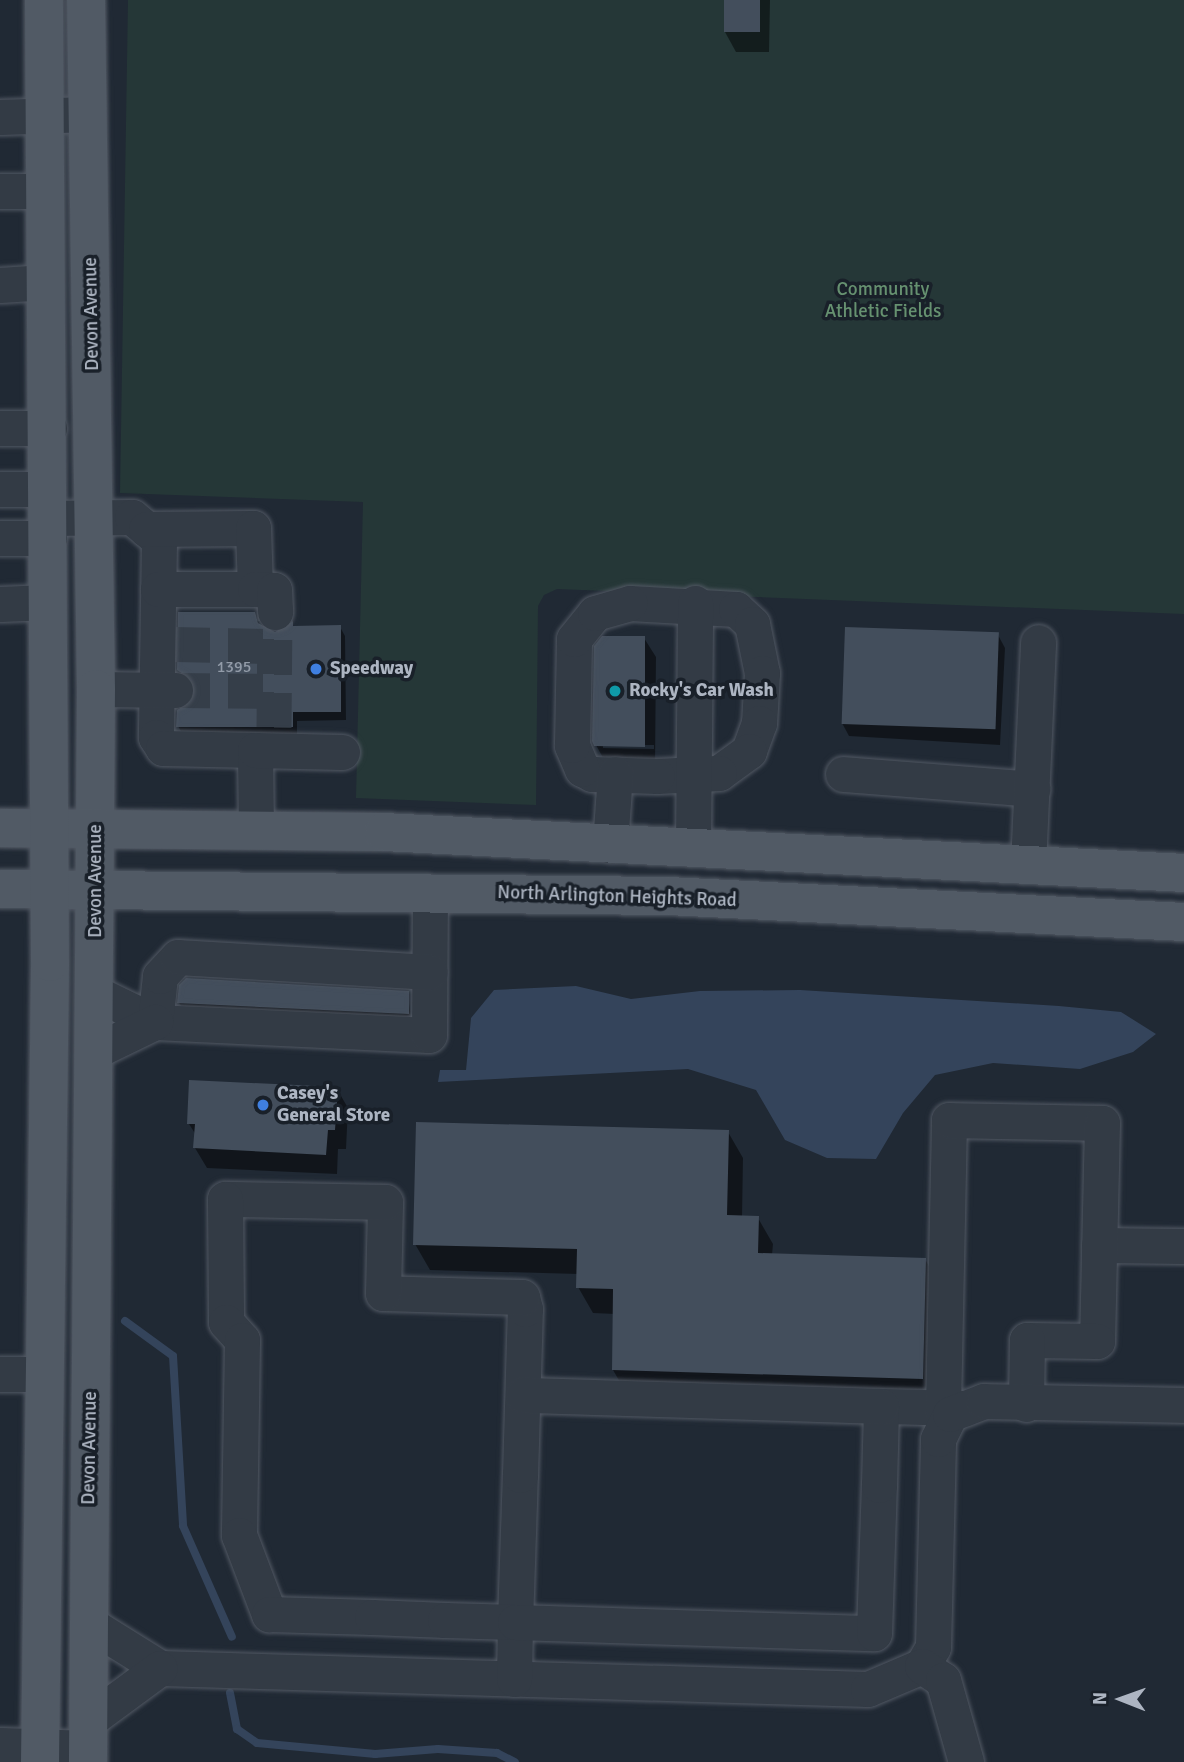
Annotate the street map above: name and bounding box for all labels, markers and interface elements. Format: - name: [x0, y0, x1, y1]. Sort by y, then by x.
- street label: Devon Avenue: [80, 257, 104, 371]
- park label: Community Athletic Fields: [825, 279, 941, 323]
- house number: 1395: [217, 657, 251, 677]
- place label: Speedway: [330, 658, 413, 680]
- marker: Speedway: [308, 661, 324, 677]
- place label: Rocky's Car Wash: [629, 680, 774, 702]
- marker: Rocky's Car Wash: [607, 683, 623, 699]
- street label: Devon Avenue: [85, 824, 107, 938]
- street label: North Arlington Heights Road: [497, 881, 737, 913]
- place label: Casey's General Store: [277, 1083, 390, 1127]
- marker: Casey's General Store: [255, 1097, 271, 1113]
- street label: Devon Avenue: [78, 1391, 102, 1505]
- north arrow: [1086, 1664, 1156, 1734]
- text: N: [1088, 1692, 1112, 1705]

